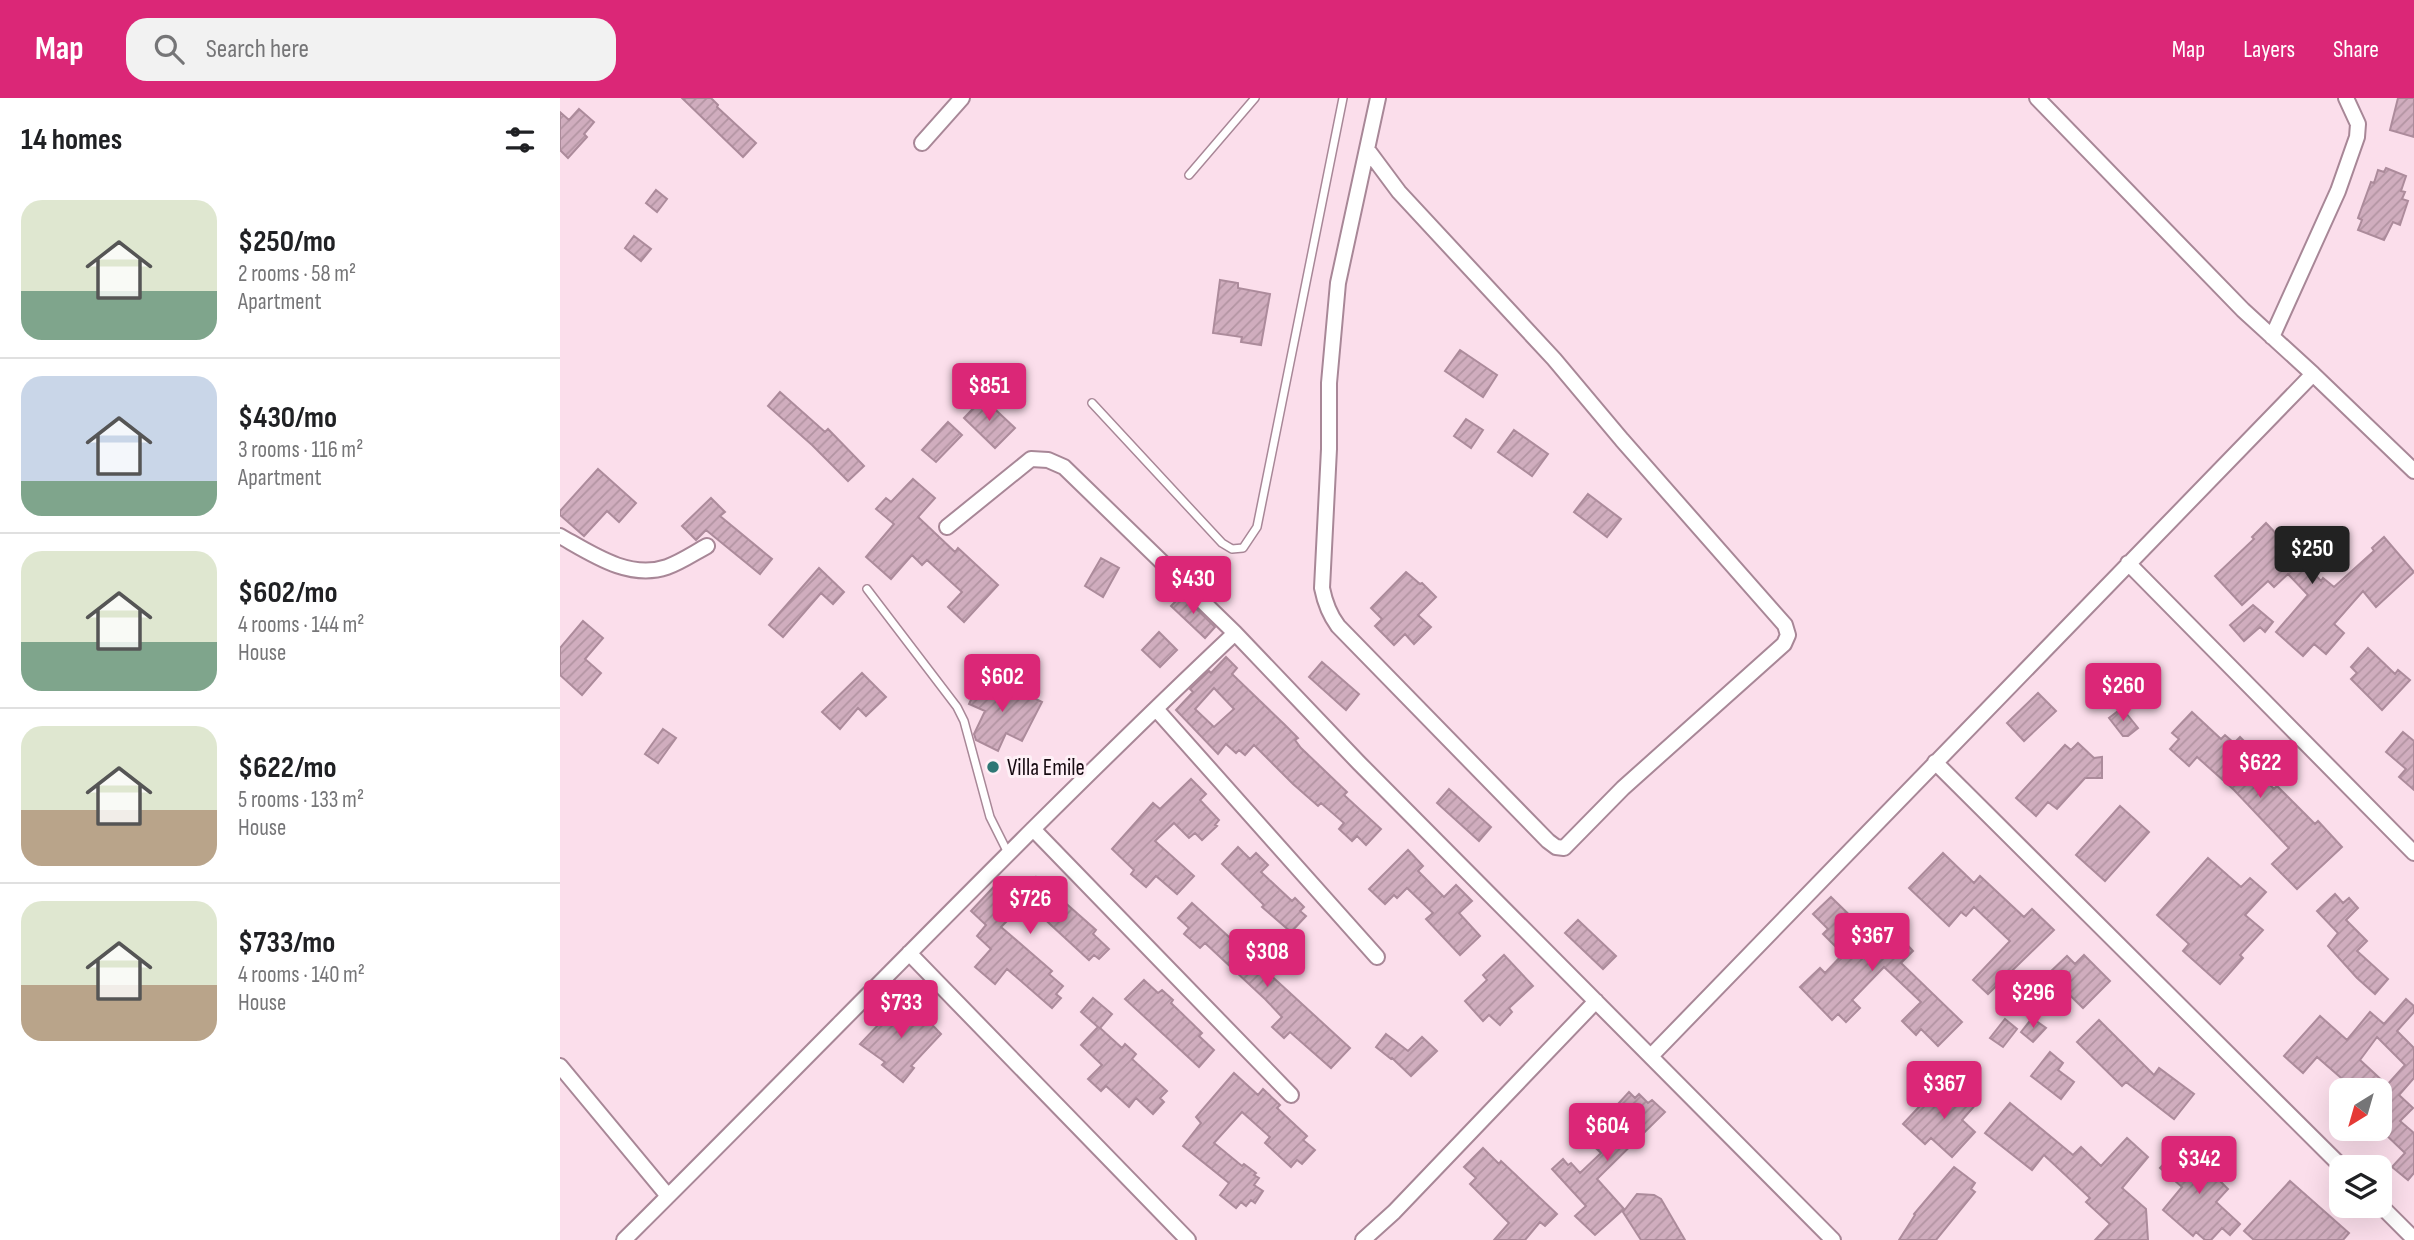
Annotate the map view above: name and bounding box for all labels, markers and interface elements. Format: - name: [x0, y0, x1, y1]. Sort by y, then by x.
- search box: [126, 18, 616, 81]
- text: Map: [35, 29, 84, 69]
- icon: search: [150, 30, 188, 68]
- text: Search here: [206, 34, 309, 65]
- text: Map: [2172, 35, 2205, 64]
- text: Layers: [2243, 35, 2295, 64]
- text: Share: [2333, 35, 2379, 64]
- icon: filters: [501, 121, 539, 159]
- text: 14 homes: [21, 122, 122, 158]
- text: $250/mo: [238, 224, 336, 260]
- icon: home: [77, 228, 161, 312]
- text: 2 rooms · 58 m²: [238, 260, 356, 288]
- text: Apartment: [238, 288, 322, 316]
- pin: $851: [948, 364, 1030, 423]
- text: $851: [968, 372, 1010, 400]
- text: $430/mo: [238, 400, 337, 436]
- icon: home: [77, 404, 161, 488]
- text: 3 rooms · 116 m²: [238, 436, 363, 464]
- text: Apartment: [238, 464, 322, 492]
- pin: $250: [2271, 526, 2353, 586]
- text: $250: [2291, 535, 2333, 563]
- pin: $430: [1152, 556, 1234, 616]
- text: $430: [1171, 565, 1215, 593]
- text: $602/mo: [238, 575, 338, 611]
- icon: home: [77, 579, 161, 663]
- text: 4 rooms · 144 m²: [238, 611, 364, 639]
- text: House: [238, 639, 286, 667]
- pin: $602: [961, 654, 1043, 714]
- text: $602: [980, 663, 1024, 691]
- pin: $260: [2082, 664, 2164, 723]
- text: $260: [2101, 672, 2145, 700]
- pin: $622: [2219, 740, 2301, 800]
- text: $622: [2239, 749, 2281, 777]
- text: $622/mo: [238, 750, 337, 786]
- icon: home: [77, 754, 161, 838]
- place label: Villa Emile: [1007, 754, 1085, 782]
- marker: Villa Emile: [985, 759, 1001, 775]
- text: 5 rooms · 133 m²: [238, 786, 364, 814]
- text: House: [238, 814, 286, 842]
- pin: $726: [989, 876, 1071, 936]
- text: $726: [1009, 885, 1051, 913]
- pin: $367: [1831, 914, 1913, 973]
- text: $367: [1851, 922, 1893, 950]
- text: $733/mo: [238, 925, 335, 961]
- icon: home: [77, 929, 161, 1013]
- pin: $308: [1226, 930, 1308, 989]
- text: $308: [1245, 938, 1289, 966]
- text: 4 rooms · 140 m²: [238, 961, 365, 989]
- pin: $296: [1992, 970, 2074, 1030]
- text: $296: [2011, 979, 2055, 1007]
- pin: $733: [860, 981, 942, 1040]
- text: House: [238, 989, 286, 1017]
- text: $733: [880, 989, 922, 1017]
- pin: $367: [1903, 1062, 1985, 1121]
- text: $367: [1923, 1070, 1965, 1098]
- north arrow: [2329, 1078, 2392, 1141]
- map controls: [2329, 1078, 2392, 1218]
- pin: $604: [1566, 1104, 1648, 1163]
- text: $604: [1585, 1112, 1629, 1140]
- pin: $342: [2158, 1136, 2240, 1196]
- text: $342: [2178, 1145, 2220, 1173]
- button: layers: [2329, 1155, 2392, 1218]

